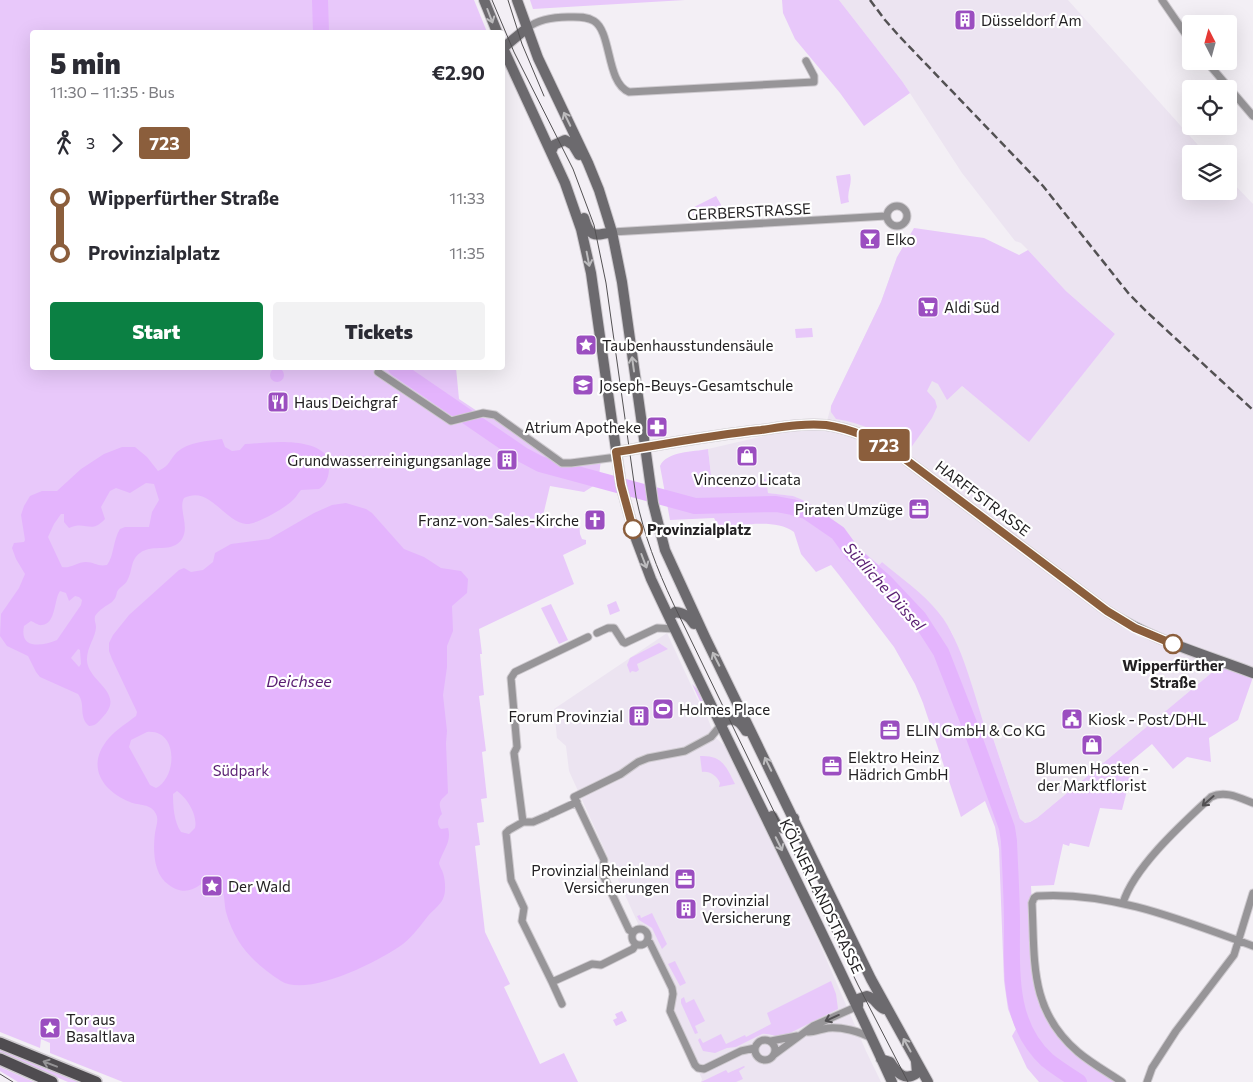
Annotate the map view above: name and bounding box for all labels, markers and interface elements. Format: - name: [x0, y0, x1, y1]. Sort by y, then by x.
- one-way arrow: [486, 8, 495, 23]
- building icon: Düsseldorf Am: [953, 8, 977, 32]
- place label: Düsseldorf Am: [981, 11, 1082, 29]
- north arrow: [1182, 15, 1238, 70]
- map controls: [1182, 15, 1237, 200]
- text: 5 min: [50, 46, 121, 80]
- text: €2.90: [432, 61, 485, 84]
- button: locate: [1182, 80, 1237, 135]
- text: 11:30 – 11:35 · Bus: [50, 82, 175, 101]
- one-way arrow: [562, 112, 571, 127]
- icon: walk: [50, 129, 78, 157]
- icon: forward: [103, 129, 131, 157]
- text: 723: [149, 132, 180, 154]
- text: 3: [86, 133, 95, 152]
- button: layers: [1182, 145, 1237, 200]
- text: Wipperfürther Straße: [88, 186, 279, 209]
- text: 11:33: [449, 188, 485, 207]
- street label: GERBERSTRASSE: [687, 199, 811, 223]
- bar icon: Elko: [858, 227, 882, 251]
- place label: Elko: [886, 230, 916, 248]
- text: Provinzialplatz: [88, 241, 220, 264]
- text: 11:35: [449, 243, 485, 262]
- one-way arrow: [584, 250, 594, 266]
- supermarket icon: Aldi Süd: [916, 295, 940, 319]
- place label: Aldi Süd: [944, 298, 999, 316]
- button: Start: [50, 302, 263, 360]
- button: Tickets: [273, 302, 485, 360]
- place icon: Taubenhausstundensäule: [574, 333, 598, 357]
- place label: Taubenhausstundensäule: [602, 336, 773, 354]
- one-way arrow: [628, 356, 638, 372]
- school or university icon: Joseph-Beuys-Gesamtschule: [571, 373, 595, 397]
- place label: Joseph-Beuys-Gesamtschule: [599, 376, 793, 394]
- restaurant icon: Haus Deichgraf: [266, 390, 290, 414]
- place label: Haus Deichgraf: [294, 393, 398, 411]
- pharmacy icon: Atrium Apotheke: [645, 415, 669, 439]
- place label: Atrium Apotheke: [524, 418, 641, 436]
- line badge: 723: [855, 429, 913, 461]
- text: 723: [869, 434, 899, 456]
- shop icon: Vincenzo Licata: [735, 444, 759, 468]
- building icon: Grundwasserreinigungsanlage: [495, 448, 519, 472]
- place label: Grundwasserreinigungsanlage: [287, 451, 491, 469]
- street label: HARFFSTRASSE: [932, 457, 1034, 540]
- place label: Vincenzo Licata: [693, 470, 801, 488]
- office icon: Piraten Umzüge: [907, 497, 931, 521]
- place label: Piraten Umzüge: [795, 500, 903, 518]
- church icon: Franz-von-Sales-Kirche: [583, 508, 607, 532]
- place label: Franz-von-Sales-Kirche: [418, 511, 579, 529]
- marker: Provinzialplatz: [623, 519, 643, 539]
- place label: Provinzialplatz: [647, 520, 751, 538]
- water label: Südliche Düssel: [840, 538, 930, 635]
- one-way arrow: [641, 554, 650, 569]
- marker: Wipperfürther Straße: [1163, 634, 1183, 654]
- one-way arrow: [711, 652, 721, 667]
- place label: Wipperfürther Straße: [1122, 656, 1224, 691]
- water label: Deichsee: [266, 671, 332, 690]
- sports icon: Holmes Place: [651, 697, 675, 721]
- place label: Holmes Place: [679, 700, 770, 718]
- building icon: Forum Provinzial: [627, 704, 651, 728]
- place label: Forum Provinzial: [508, 707, 623, 725]
- public building icon: Kiosk - Post/DHL: [1060, 707, 1084, 731]
- place label: Kiosk - Post/DHL: [1088, 710, 1207, 728]
- office icon: ELIN GmbH & Co KG: [878, 718, 902, 742]
- place label: ELIN GmbH & Co KG: [906, 721, 1045, 739]
- shop icon: Blumen Hosten - der Marktflorist: [1080, 733, 1104, 757]
- place label: Elektro Heinz Hädrich GmbH: [848, 748, 949, 783]
- office icon: Elektro Heinz Hädrich GmbH: [820, 754, 844, 778]
- one-way arrow: [762, 757, 772, 772]
- place label: Blumen Hosten - der Marktflorist: [1036, 759, 1148, 794]
- park label: Südpark: [213, 761, 269, 779]
- one-way arrow: [1202, 795, 1215, 806]
- street label: KÖLNER LANDSTRASSE: [777, 816, 867, 976]
- one-way arrow: [774, 836, 784, 851]
- place label: Provinzial Rheinland Versicherungen: [531, 861, 669, 896]
- office icon: Provinzial Rheinland Versicherungen: [673, 867, 697, 891]
- place icon: Der Wald: [200, 874, 224, 898]
- place label: Der Wald: [228, 877, 291, 895]
- place label: Provinzial Versicherung: [702, 891, 791, 926]
- building icon: Provinzial Versicherung: [674, 897, 698, 921]
- place label: Tor aus Basaltlava: [66, 1010, 135, 1045]
- one-way arrow: [825, 1013, 840, 1023]
- place icon: Tor aus Basaltlava: [38, 1016, 62, 1040]
- one-way arrow: [902, 1038, 911, 1053]
- one-way arrow: [43, 1059, 58, 1068]

